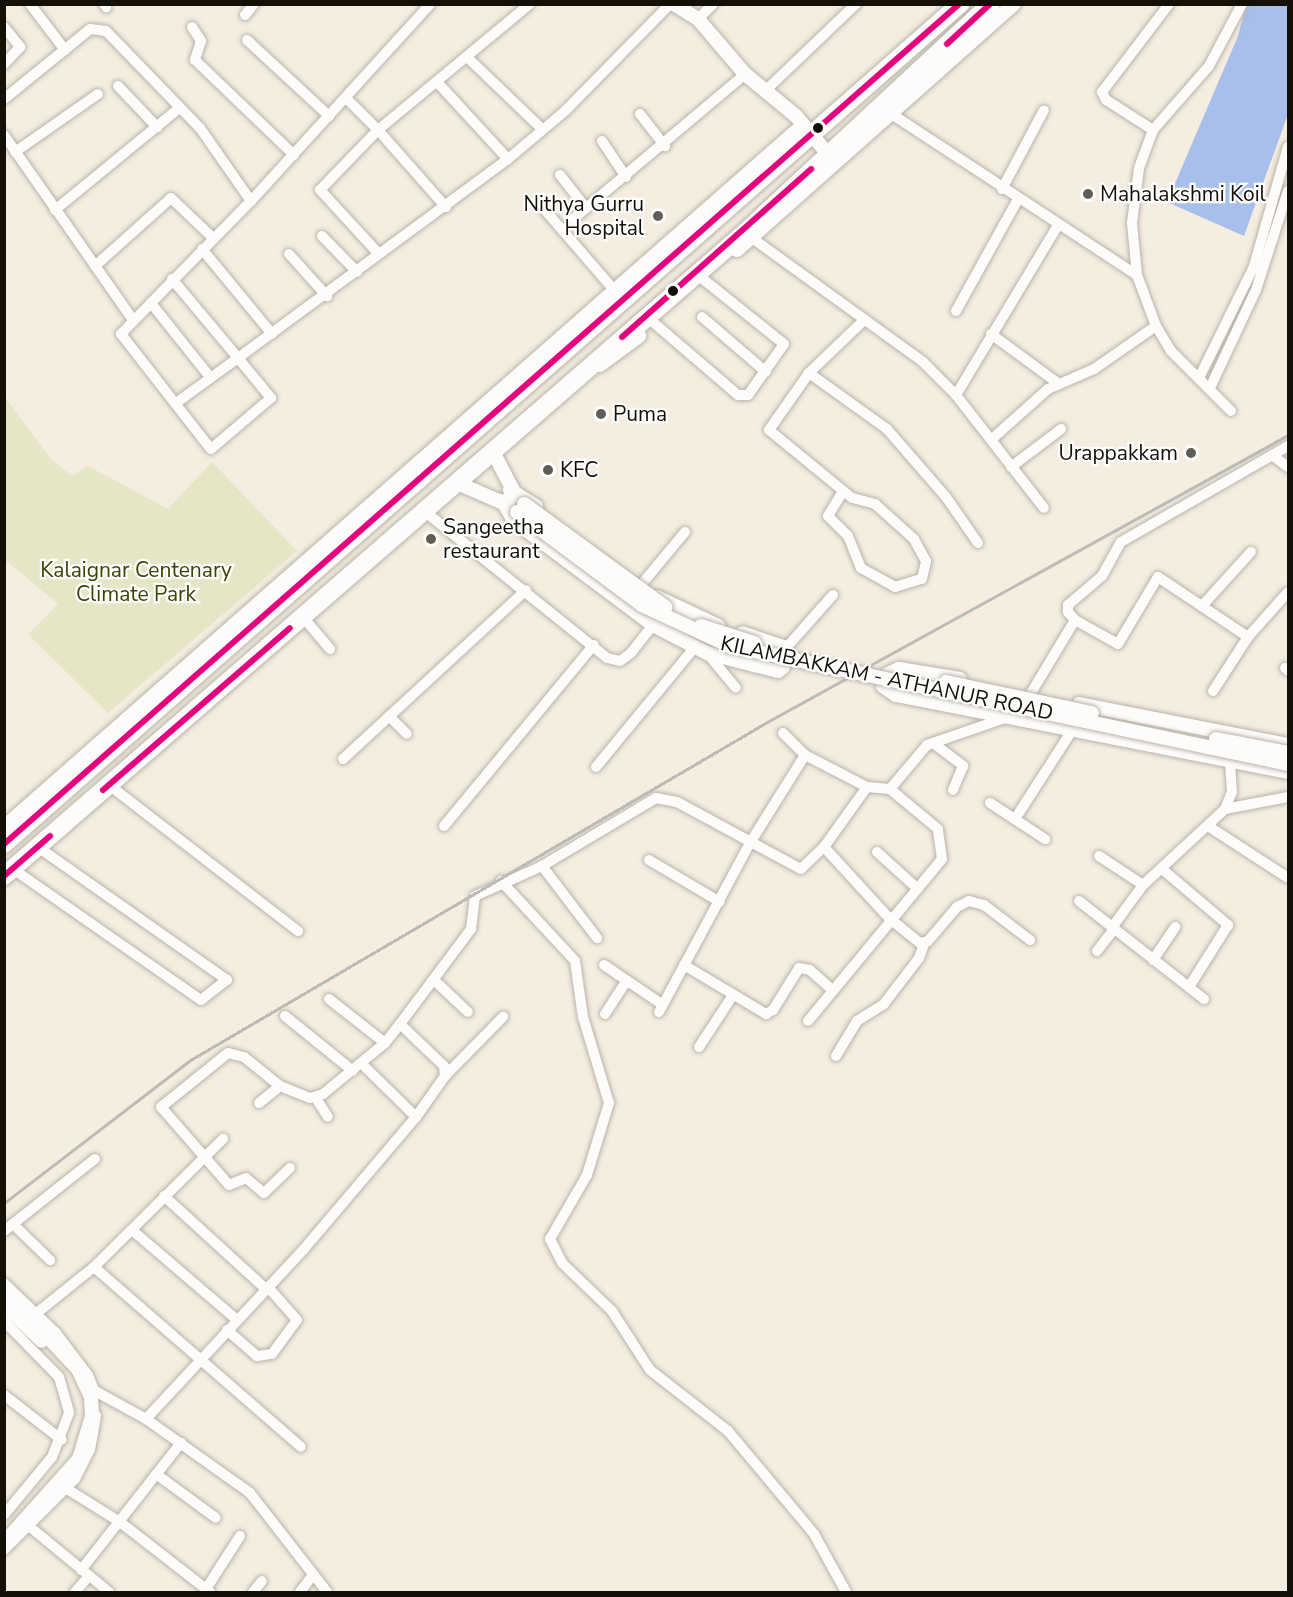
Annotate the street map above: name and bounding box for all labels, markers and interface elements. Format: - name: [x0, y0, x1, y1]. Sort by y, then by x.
- unlabelled marker: [812, 122, 824, 134]
- place label: Mahalakshmi Koil: [1100, 181, 1266, 207]
- marker: Mahalakshmi Koil: [1081, 187, 1095, 201]
- place label: Nithya Gurru Hospital: [523, 191, 644, 241]
- marker: Nithya Gurru Hospital: [649, 207, 667, 225]
- unlabelled marker: [667, 285, 679, 297]
- place label: Puma: [613, 401, 667, 427]
- marker: Puma: [594, 407, 608, 421]
- place label: Urappakkam: [1059, 440, 1178, 466]
- marker: Urappakkam: [1182, 444, 1200, 462]
- place label: KFC: [560, 457, 598, 483]
- marker: KFC: [541, 463, 555, 477]
- place label: Sangeetha restaurant: [443, 514, 544, 564]
- marker: Sangeetha restaurant: [424, 532, 438, 546]
- park label: Kalaignar Centenary Climate Park: [40, 557, 232, 607]
- street label: KILAMBAKKAM - ATHANUR ROAD: [718, 630, 1056, 726]

